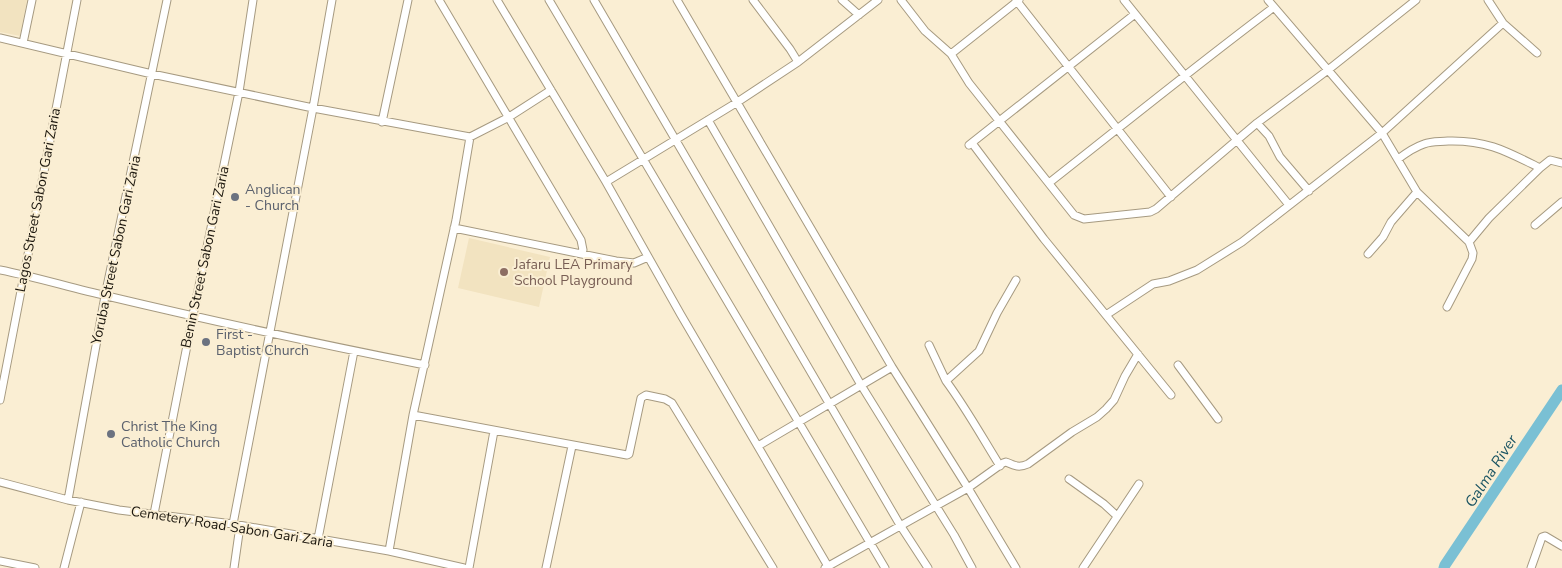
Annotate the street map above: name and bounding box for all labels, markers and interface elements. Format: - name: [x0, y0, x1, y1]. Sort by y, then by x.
- street label: Lagos Street Sabon Gari Zaria: [11, 106, 65, 294]
- street label: Yoruba Street Sabon Gari Zaria: [86, 154, 145, 347]
- street label: Benin Street Sabon Gari Zaria: [176, 164, 234, 350]
- place label: Anglican - Church: [245, 180, 301, 215]
- marker: Anglican - Church: [229, 191, 241, 203]
- place label: Jafaru LEA Primary School Playground: [513, 255, 634, 290]
- marker: Jafaru LEA Primary School Playground: [498, 266, 510, 278]
- place label: First - Baptist Church: [216, 325, 309, 360]
- marker: First - Baptist Church: [200, 336, 212, 348]
- place label: Christ The King Catholic Church: [121, 417, 220, 452]
- marker: Christ The King Catholic Church: [105, 428, 117, 440]
- water label: Galma River: [1460, 430, 1522, 511]
- street label: Cemetery Road Sabon Gari Zaria: [129, 502, 335, 552]

